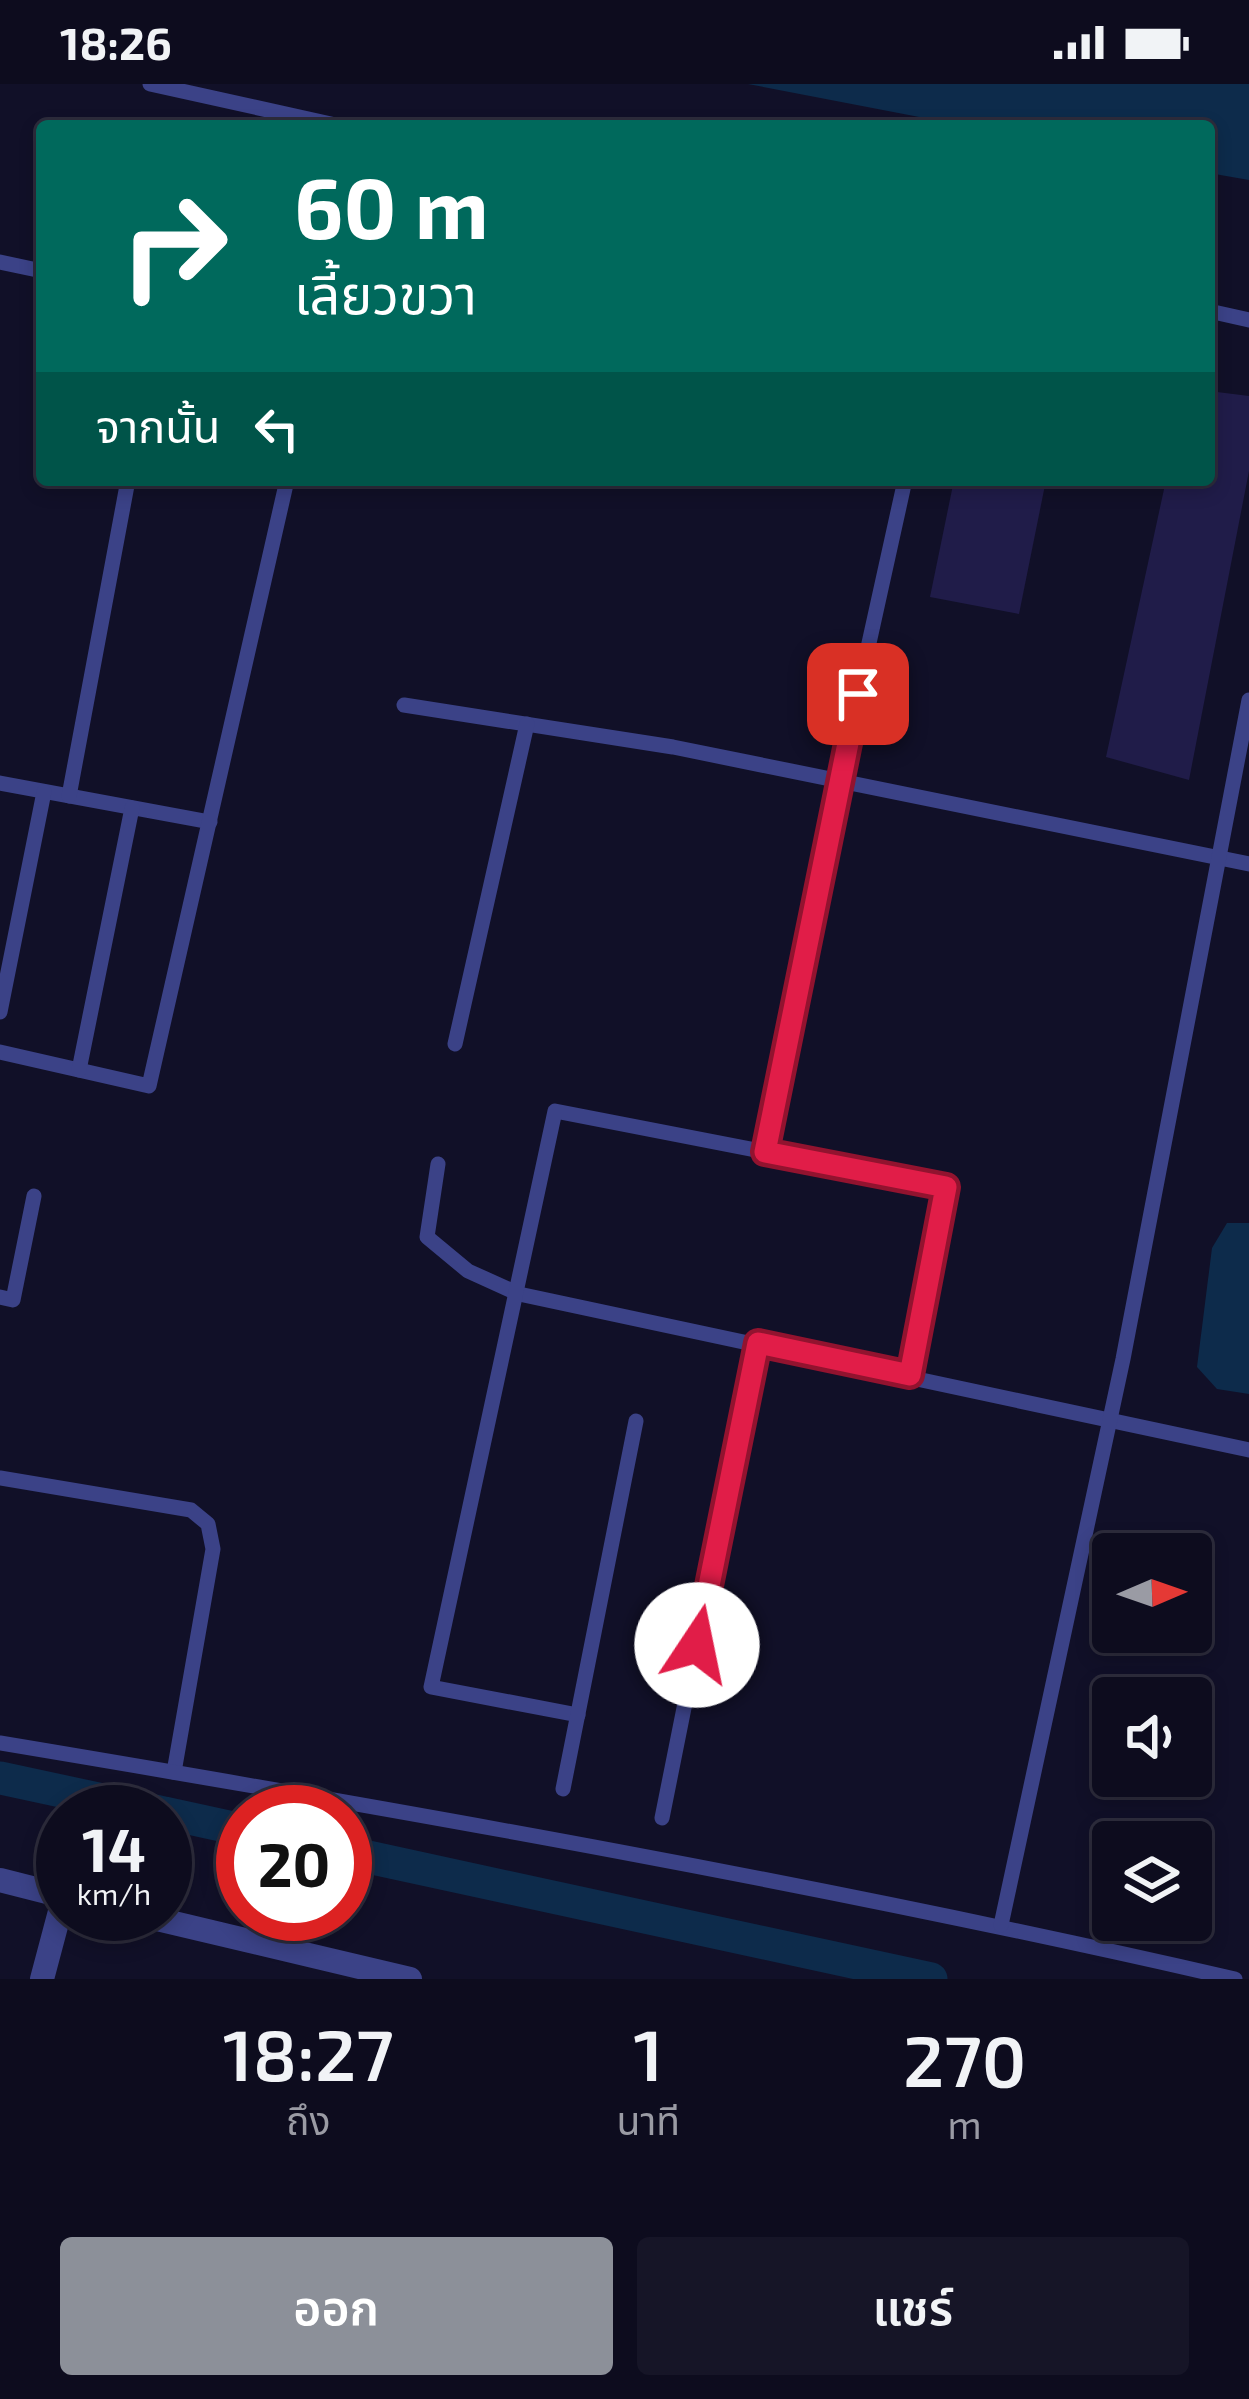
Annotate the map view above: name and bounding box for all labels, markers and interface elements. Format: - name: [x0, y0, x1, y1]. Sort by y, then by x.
- text: 18:26: [60, 15, 172, 69]
- text: 60 m: [294, 155, 489, 256]
- icon: right: [96, 168, 252, 324]
- text: เลี้ยวขวา: [294, 260, 477, 325]
- icon: left: [244, 396, 310, 462]
- text: จากนั้น: [96, 398, 220, 452]
- pin: [807, 643, 909, 745]
- icon: arrive: [825, 661, 891, 727]
- north arrow: [1092, 1533, 1212, 1653]
- map controls: [1092, 1533, 1212, 1941]
- position arrow: [634, 1582, 760, 1708]
- button: sound: [1092, 1677, 1212, 1797]
- speed limit sign: 20: [216, 1785, 372, 1941]
- text: 14: [82, 1812, 146, 1884]
- button: layers: [1092, 1821, 1212, 1941]
- text: km/h: [77, 1875, 151, 1911]
- text: 18:27: [223, 2009, 394, 2095]
- text: 1: [633, 2009, 663, 2095]
- text: 270: [903, 2015, 1026, 2101]
- text: ถึง: [286, 2096, 331, 2143]
- text: นาที: [617, 2096, 680, 2143]
- text: m: [947, 2100, 982, 2147]
- button: ออก: [60, 2237, 613, 2375]
- button: แชร์: [637, 2237, 1189, 2375]

